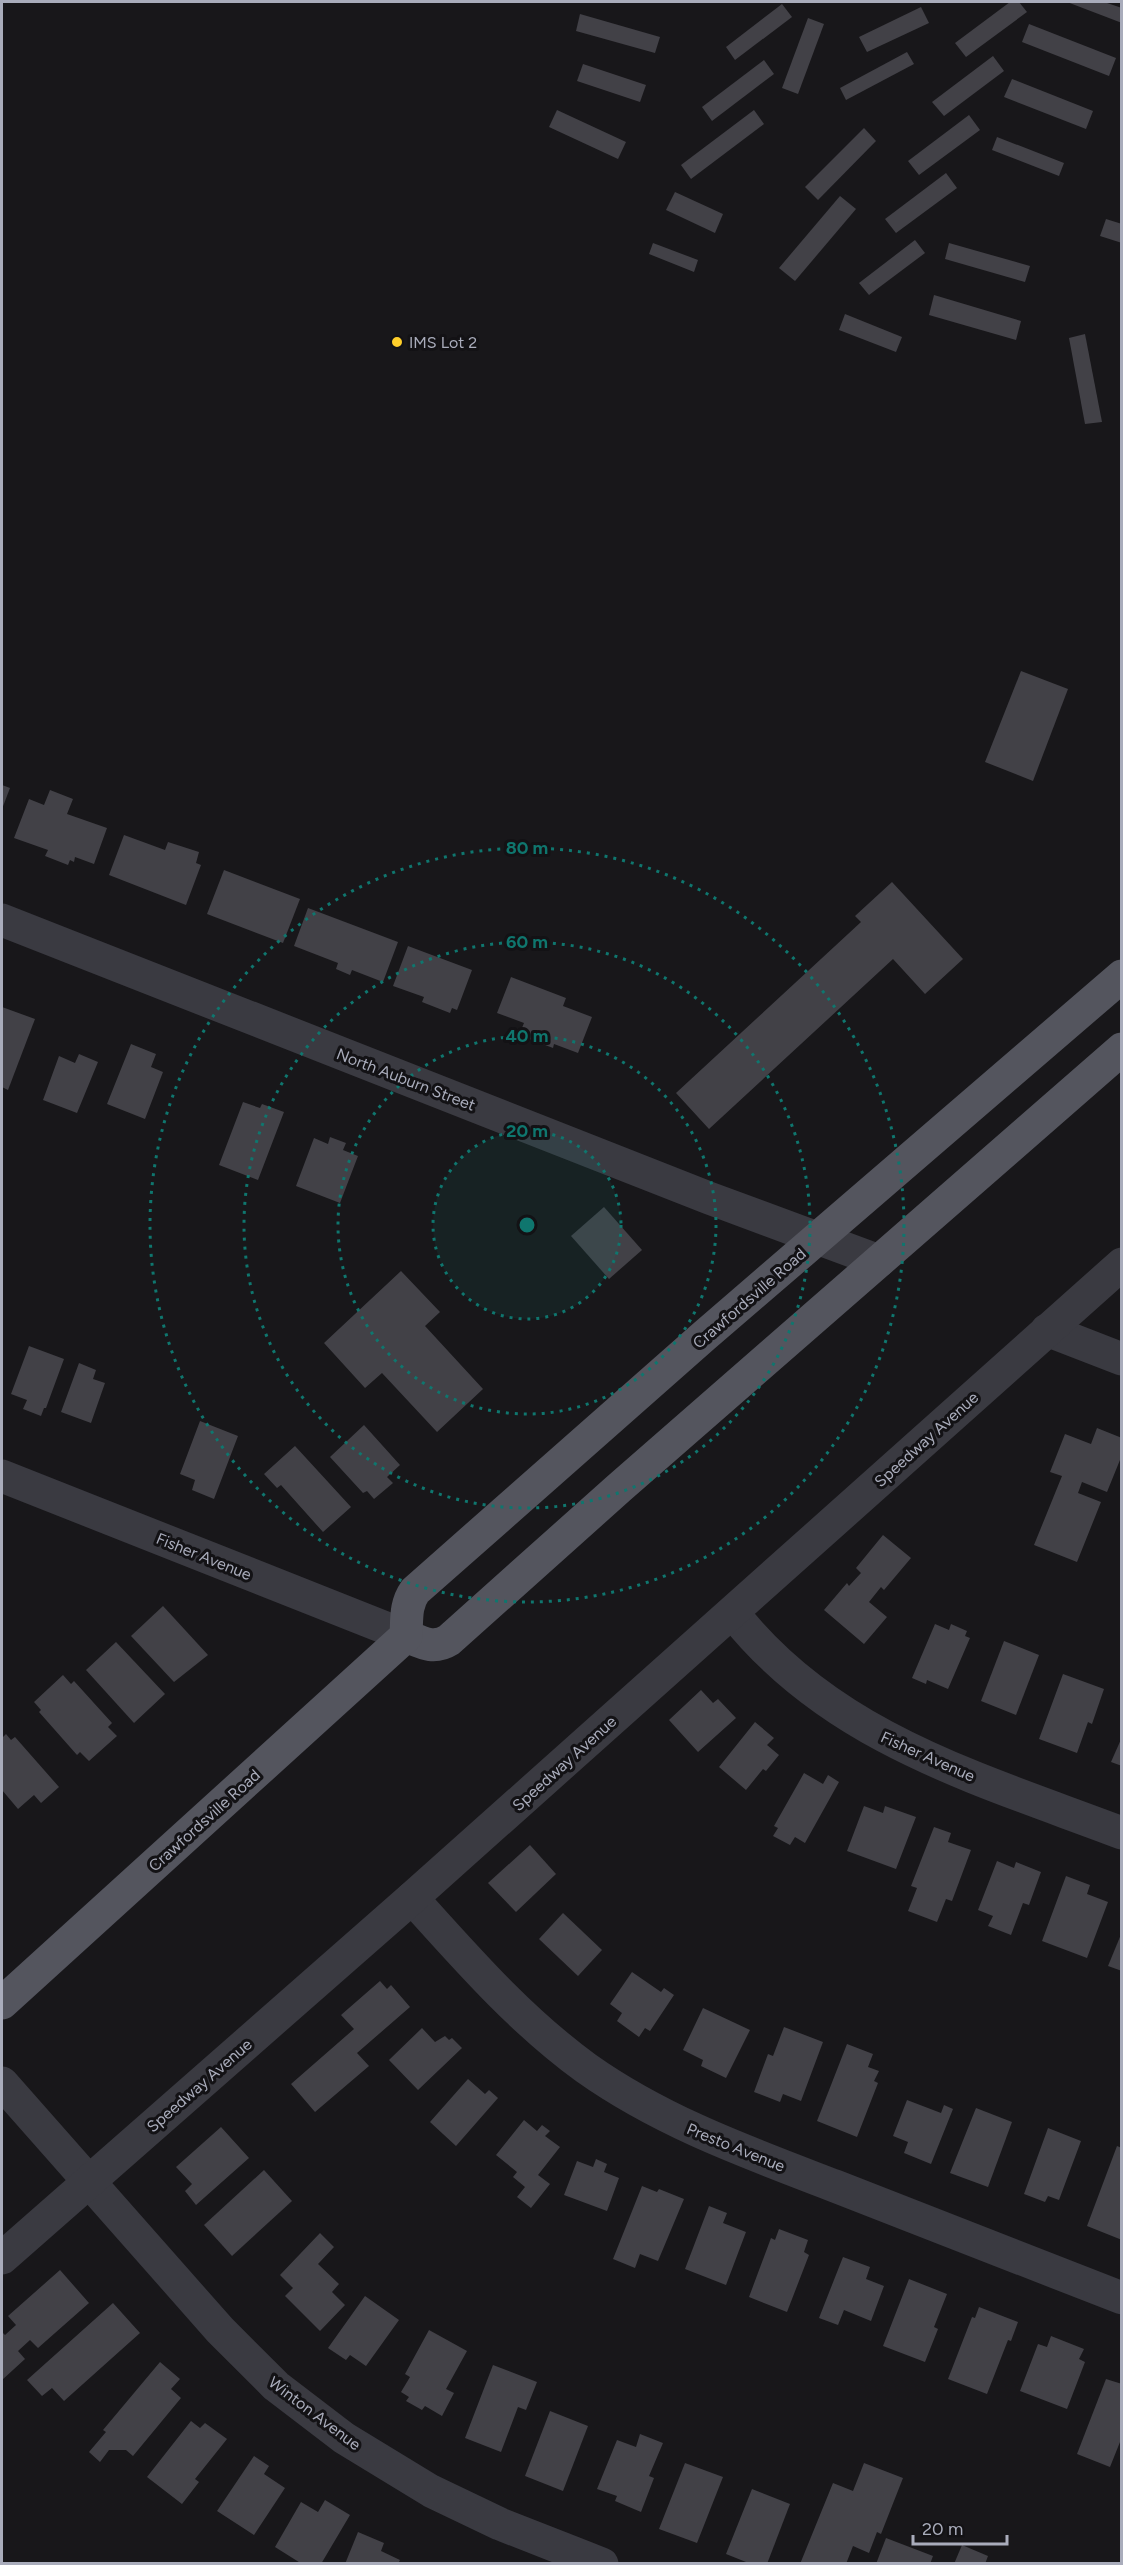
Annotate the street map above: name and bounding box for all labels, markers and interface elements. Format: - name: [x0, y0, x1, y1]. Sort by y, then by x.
- place label: IMS Lot 2: [409, 333, 477, 352]
- marker: IMS Lot 2: [390, 335, 404, 349]
- text: 80 m: [506, 837, 548, 859]
- text: 60 m: [506, 931, 548, 953]
- text: 40 m: [505, 1025, 549, 1047]
- street label: North Auburn Street: [334, 1044, 478, 1115]
- text: 20 m: [506, 1120, 548, 1142]
- centre of rings: [517, 1215, 537, 1235]
- street label: Crawfordsville Road: [689, 1244, 810, 1353]
- street label: Speedway Avenue: [871, 1388, 982, 1491]
- street label: Fisher Avenue: [153, 1529, 254, 1584]
- street label: Speedway Avenue: [509, 1712, 620, 1815]
- street label: Fisher Avenue: [878, 1727, 978, 1786]
- street label: Crawfordsville Road: [145, 1765, 264, 1875]
- street label: Speedway Avenue: [143, 2034, 256, 2136]
- street label: Presto Avenue: [684, 2119, 788, 2176]
- street label: Winton Avenue: [265, 2373, 365, 2454]
- scale bar: [913, 2508, 1008, 2546]
- text: 20 m: [922, 2518, 963, 2540]

